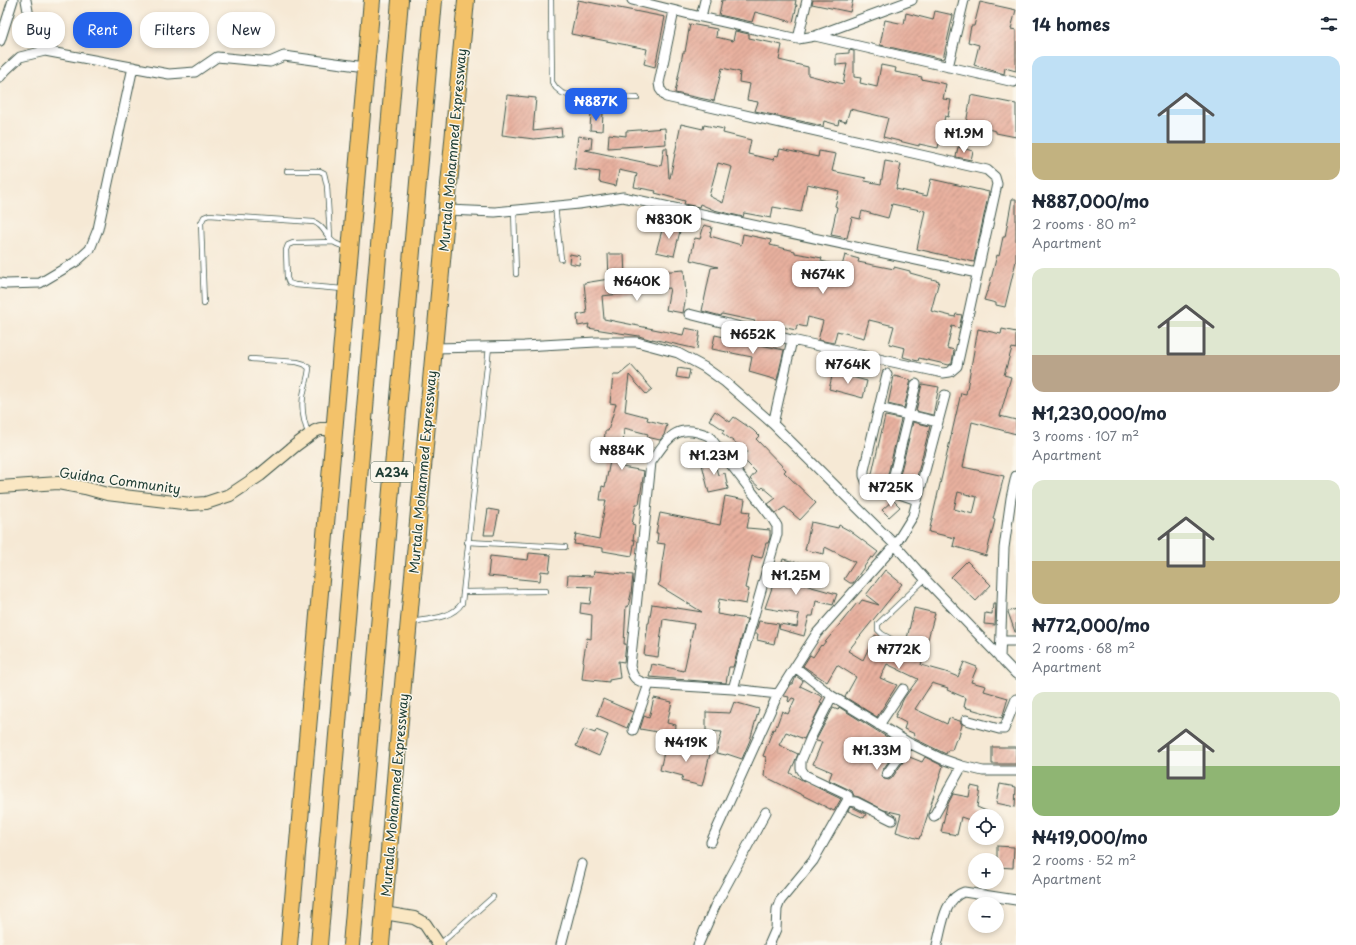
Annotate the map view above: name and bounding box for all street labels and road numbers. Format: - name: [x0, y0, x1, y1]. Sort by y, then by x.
- street label: Murtala Mohammed Expressway: [434, 48, 470, 252]
- street label: Murtala Mohammed Expressway: [404, 370, 440, 574]
- street label: Guidna Community: [58, 462, 182, 498]
- road number: A234: [371, 462, 413, 482]
- street label: Murtala Mohammed Expressway: [376, 693, 412, 897]

